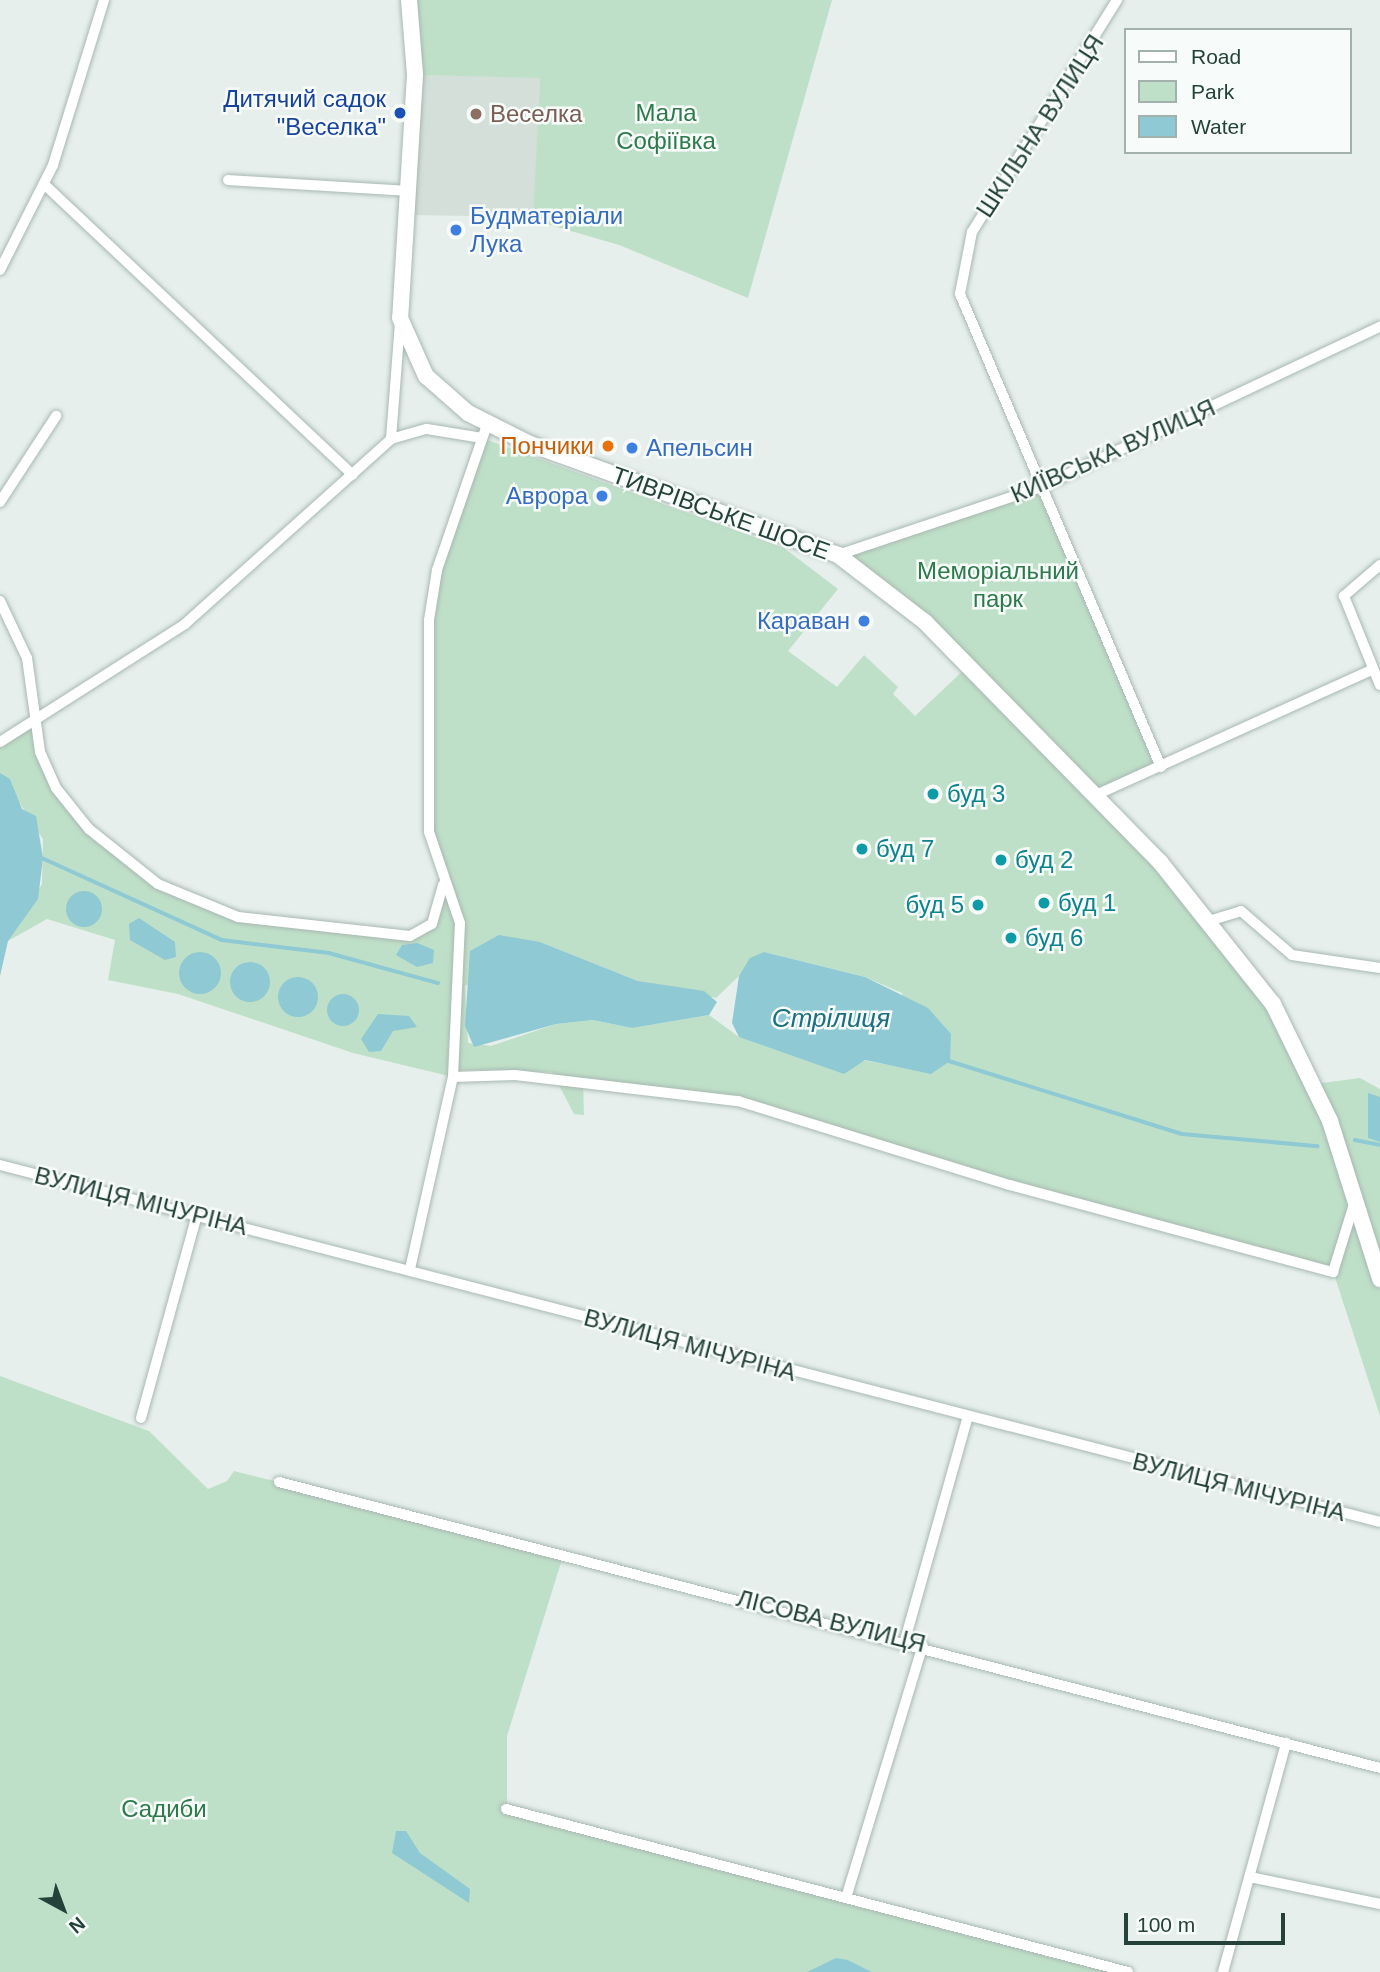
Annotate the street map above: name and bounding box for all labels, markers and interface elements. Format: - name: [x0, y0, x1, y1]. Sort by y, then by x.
- legend: [1124, 28, 1352, 154]
- street label: ШКІЛЬНА ВУЛИЦЯ: [970, 29, 1110, 223]
- text: Road: [1191, 45, 1241, 68]
- text: Park: [1191, 80, 1234, 103]
- place label: Дитячий садок "Веселка": [223, 85, 386, 141]
- park label: Мала Софіївка: [616, 99, 716, 155]
- place label: Веселка: [490, 100, 582, 128]
- marker: Дитячий садок "Веселка": [392, 105, 408, 121]
- marker: Веселка: [468, 106, 484, 122]
- text: Water: [1191, 115, 1246, 138]
- place label: Будматеріали Лука: [470, 202, 623, 258]
- marker: Будматеріали Лука: [448, 222, 464, 238]
- street label: КИЇВСЬКА ВУЛИЦЯ: [1006, 393, 1220, 509]
- place label: Пончики: [500, 432, 594, 460]
- place label: Апельсин: [646, 434, 753, 462]
- marker: Пончики: [600, 438, 616, 454]
- marker: Апельсин: [624, 440, 640, 456]
- street label: ТИВРІВСЬКЕ ШОСЕ: [608, 460, 834, 566]
- place label: Аврора: [506, 482, 588, 510]
- marker: Аврора: [594, 488, 610, 504]
- park label: Меморіальний парк: [917, 557, 1079, 613]
- place label: Караван: [757, 607, 850, 635]
- marker: Караван: [856, 613, 872, 629]
- place label: буд 3: [947, 780, 1005, 808]
- marker: буд 3: [925, 786, 941, 802]
- place label: буд 7: [876, 835, 934, 863]
- marker: буд 7: [854, 841, 870, 857]
- place label: буд 2: [1015, 846, 1073, 874]
- marker: буд 2: [993, 852, 1009, 868]
- place label: буд 1: [1058, 889, 1116, 917]
- place label: буд 5: [906, 891, 964, 919]
- marker: буд 1: [1036, 895, 1052, 911]
- marker: буд 5: [970, 897, 986, 913]
- place label: буд 6: [1025, 924, 1083, 952]
- marker: буд 6: [1003, 930, 1019, 946]
- water label: Стрілиця: [772, 1003, 890, 1035]
- street label: ВУЛИЦЯ МІЧУРІНА: [32, 1161, 250, 1241]
- street label: ВУЛИЦЯ МІЧУРІНА: [581, 1303, 799, 1387]
- street label: ВУЛИЦЯ МІЧУРІНА: [1130, 1447, 1348, 1527]
- street label: ЛІСОВА ВУЛИЦЯ: [734, 1584, 928, 1658]
- park label: Садиби: [121, 1795, 207, 1823]
- north arrow: [28, 1874, 98, 1944]
- scale bar: [1128, 1898, 1289, 1942]
- text: N: [65, 1913, 89, 1938]
- text: 100 m: [1137, 1913, 1195, 1936]

